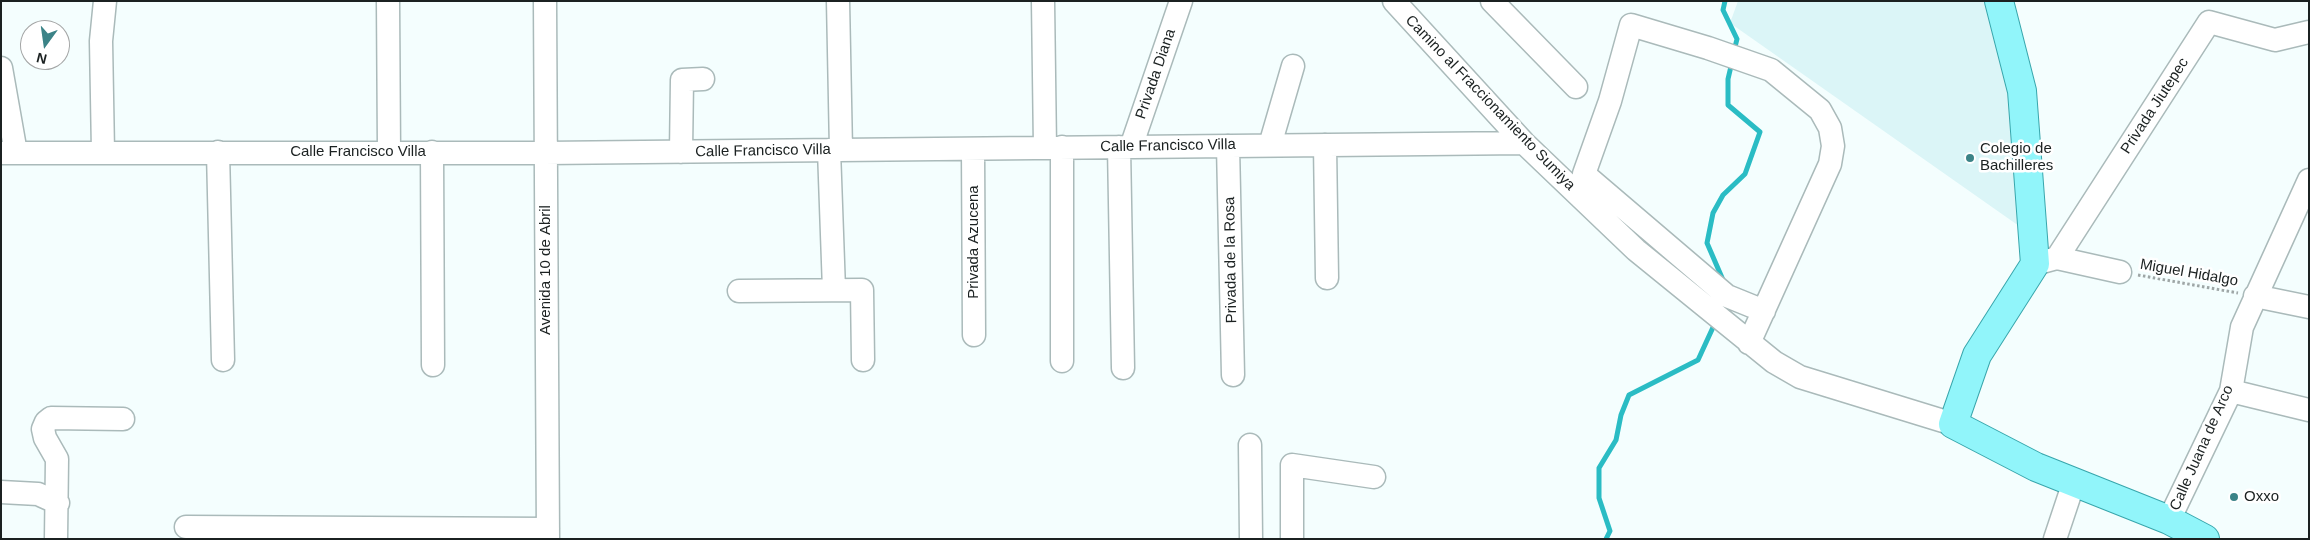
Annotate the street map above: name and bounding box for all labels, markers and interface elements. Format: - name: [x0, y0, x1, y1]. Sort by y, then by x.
- street label: Camino al Fraccionamiento Sumiya: [1401, 12, 1579, 194]
- north arrow: [20, 20, 70, 70]
- street label: Privada Diana: [1132, 27, 1180, 121]
- text: N: [35, 50, 48, 68]
- street label: Privada Jiutepec: [2117, 55, 2193, 157]
- street label: Calle Francisco Villa: [1100, 136, 1236, 156]
- place label: Colegio de Bachilleres: [1980, 140, 2053, 175]
- street label: Calle Francisco Villa: [695, 141, 831, 161]
- street label: Calle Francisco Villa: [290, 143, 426, 161]
- marker: Colegio de Bachilleres: [1964, 152, 1976, 164]
- street label: Privada Azucena: [965, 185, 983, 299]
- street label: Privada de la Rosa: [1221, 196, 1241, 324]
- street label: Avenida 10 de Abril: [537, 205, 555, 335]
- street label: Miguel Hidalgo: [2139, 256, 2239, 290]
- street label: Calle Juana de Arco: [2166, 383, 2238, 513]
- place label: Oxxo: [2244, 488, 2279, 506]
- marker: Oxxo: [2228, 491, 2240, 503]

